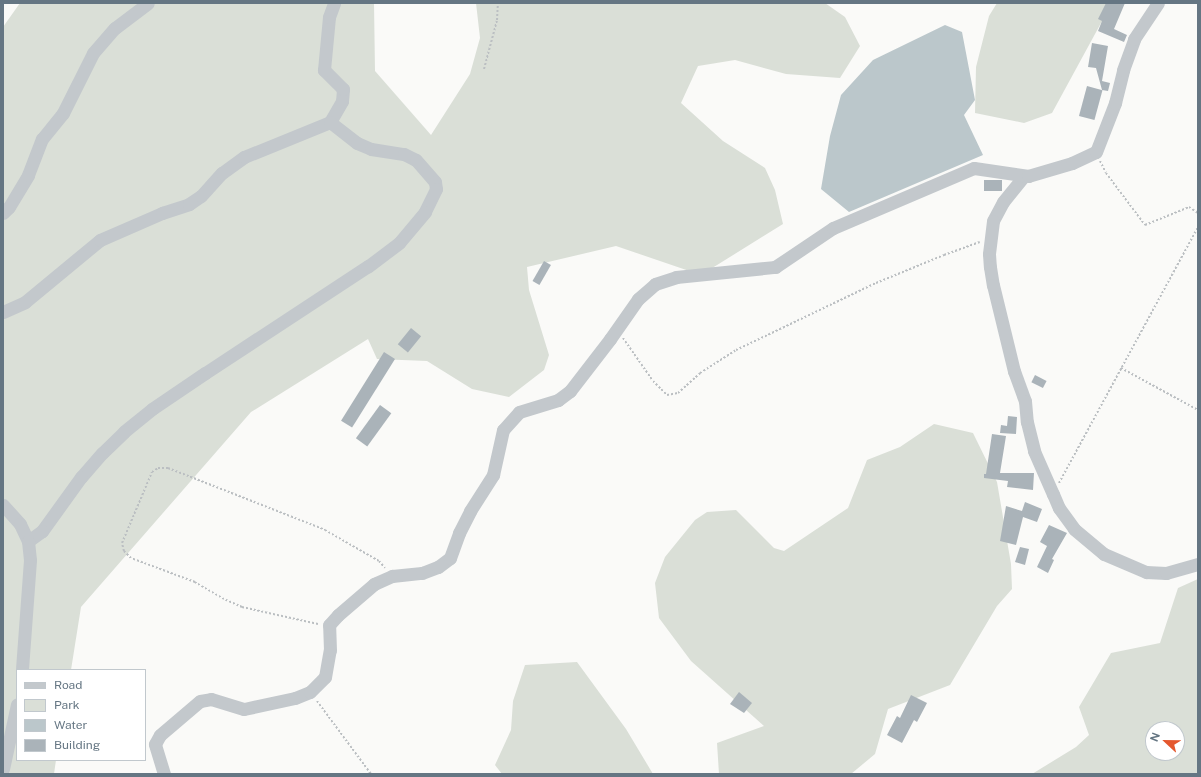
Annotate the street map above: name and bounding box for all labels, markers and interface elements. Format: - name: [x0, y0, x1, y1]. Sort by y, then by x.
- legend: [16, 669, 146, 761]
- text: Road: [54, 678, 82, 692]
- text: Park: [54, 698, 80, 712]
- text: Water: [54, 718, 87, 732]
- north arrow: [1145, 721, 1185, 761]
- text: N: [1148, 731, 1162, 743]
- text: Building: [54, 738, 100, 752]

